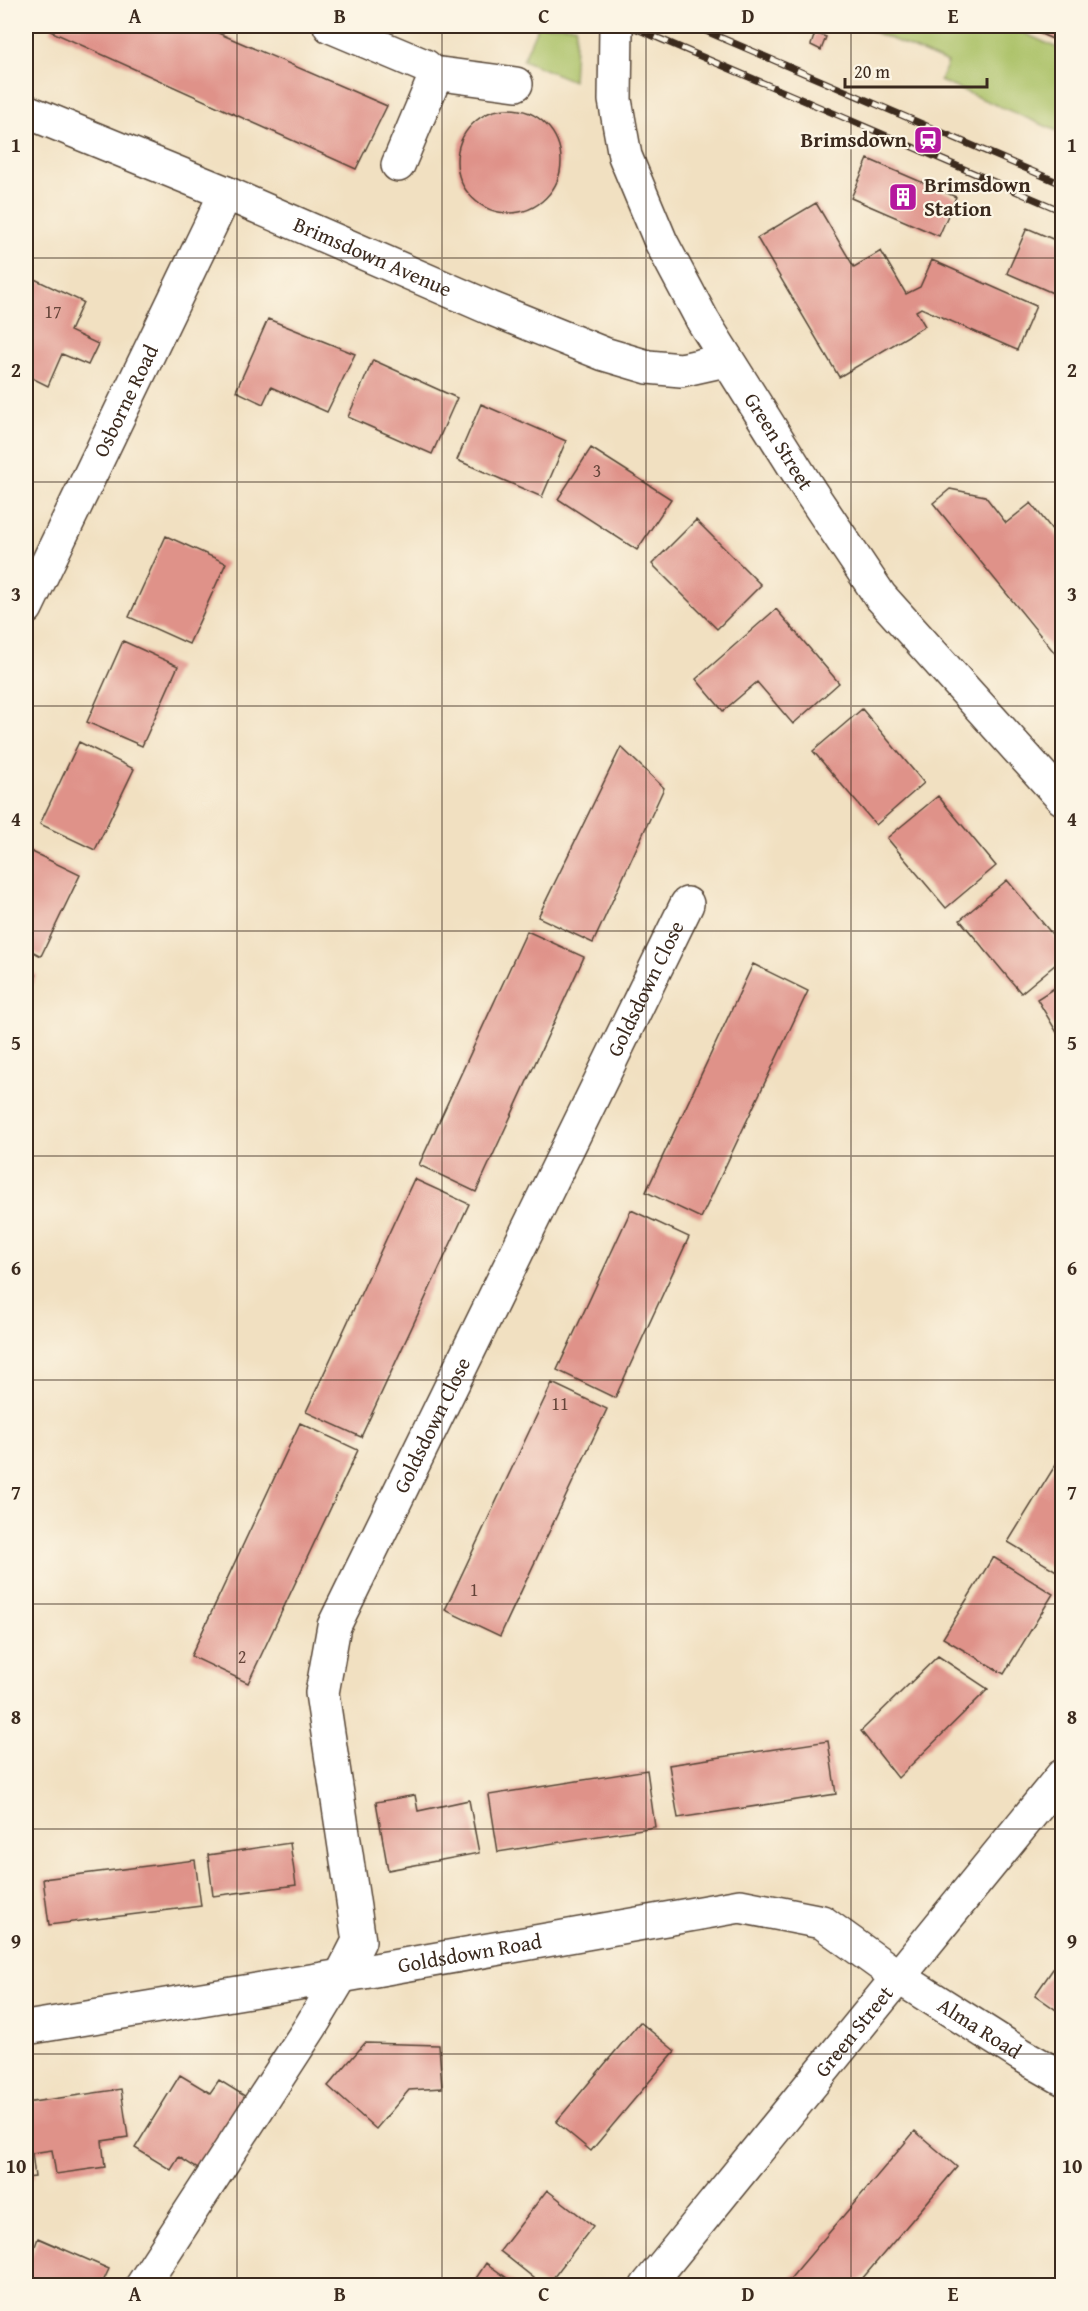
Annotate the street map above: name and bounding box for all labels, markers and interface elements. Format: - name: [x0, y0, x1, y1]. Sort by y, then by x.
- text: A: [129, 1, 142, 30]
- text: B: [334, 1, 346, 30]
- text: C: [538, 1, 550, 30]
- text: D: [741, 1, 755, 30]
- text: E: [948, 1, 959, 30]
- scale bar: [845, 51, 988, 89]
- text: 20 m: [854, 58, 890, 85]
- place label: Brimsdown: [800, 124, 908, 155]
- station icon: Brimsdown: [912, 124, 944, 156]
- text: 1: [11, 130, 21, 159]
- text: 1: [1067, 130, 1077, 159]
- place label: Brimsdown Station: [924, 169, 1031, 224]
- building icon: Brimsdown Station: [887, 181, 919, 213]
- street label: Brimsdown Avenue: [289, 208, 457, 304]
- house number: 17: [44, 298, 62, 325]
- street label: Osborne Road: [85, 338, 166, 462]
- text: 2: [11, 355, 21, 384]
- text: 2: [1067, 355, 1077, 384]
- street label: Green Street: [737, 386, 822, 497]
- house number: 3: [593, 457, 601, 484]
- text: 3: [11, 579, 21, 608]
- text: 3: [1067, 579, 1077, 608]
- text: 4: [11, 804, 21, 833]
- text: 4: [1067, 804, 1077, 833]
- street label: Goldsdown Close: [599, 915, 692, 1062]
- text: 5: [11, 1028, 21, 1057]
- text: 5: [1067, 1028, 1077, 1057]
- text: 6: [11, 1253, 21, 1282]
- text: 6: [1067, 1253, 1077, 1282]
- street label: Goldsdown Close: [385, 1352, 478, 1498]
- house number: 11: [551, 1390, 569, 1417]
- text: 7: [11, 1477, 21, 1506]
- text: 7: [1067, 1477, 1077, 1506]
- house number: 1: [470, 1576, 478, 1603]
- house number: 2: [238, 1643, 246, 1670]
- text: 8: [11, 1702, 21, 1731]
- text: 8: [1067, 1702, 1077, 1731]
- street label: Goldsdown Road: [395, 1925, 545, 1981]
- text: 9: [11, 1926, 21, 1955]
- text: 9: [1067, 1926, 1077, 1955]
- street label: Green Street: [807, 1978, 901, 2084]
- street label: Alma Road: [932, 1990, 1029, 2067]
- text: 10: [6, 2151, 26, 2180]
- text: 10: [1062, 2151, 1082, 2180]
- text: A: [129, 2279, 142, 2308]
- text: B: [334, 2279, 346, 2308]
- text: C: [538, 2279, 550, 2308]
- text: D: [741, 2279, 755, 2308]
- text: E: [948, 2279, 959, 2308]

